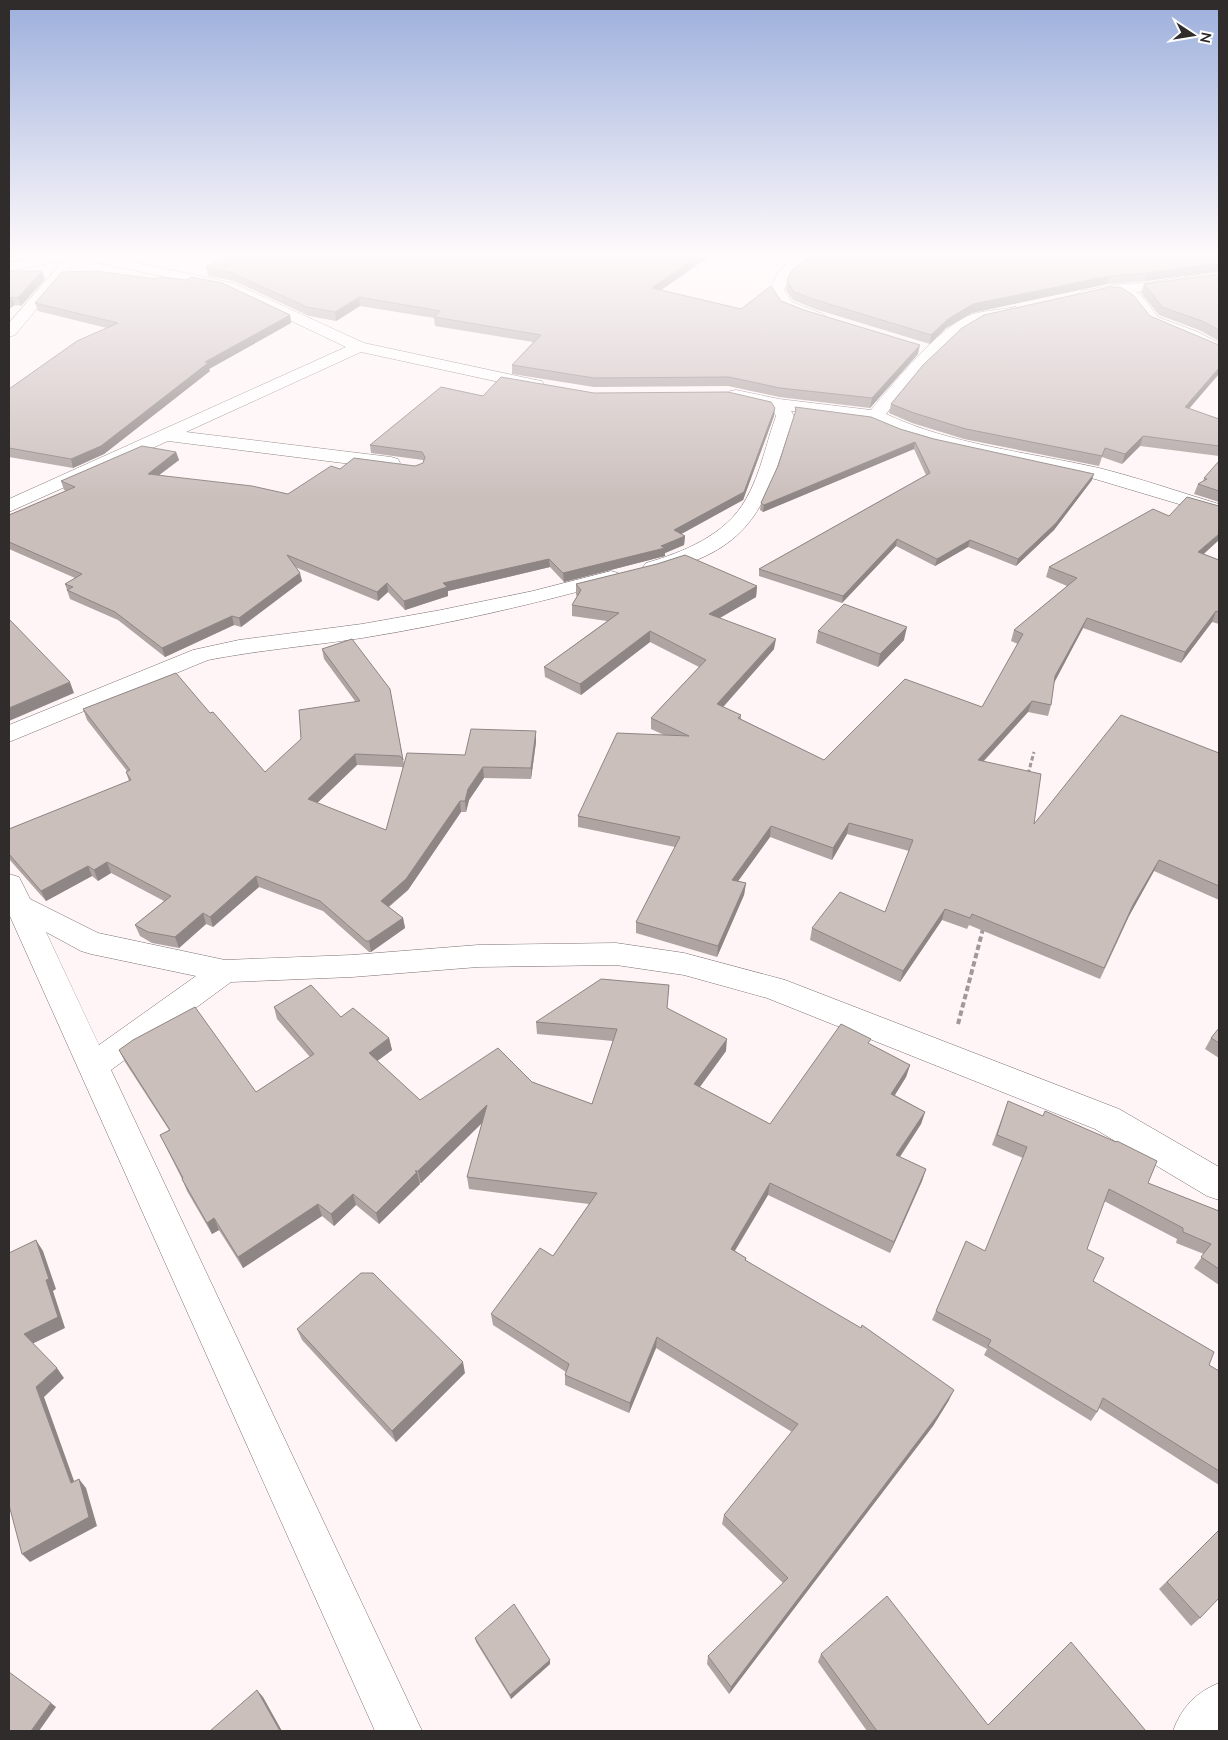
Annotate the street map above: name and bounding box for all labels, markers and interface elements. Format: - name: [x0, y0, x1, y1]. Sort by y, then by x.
- north arrow: [1168, 10, 1218, 60]
- text: N: [1195, 30, 1216, 45]

